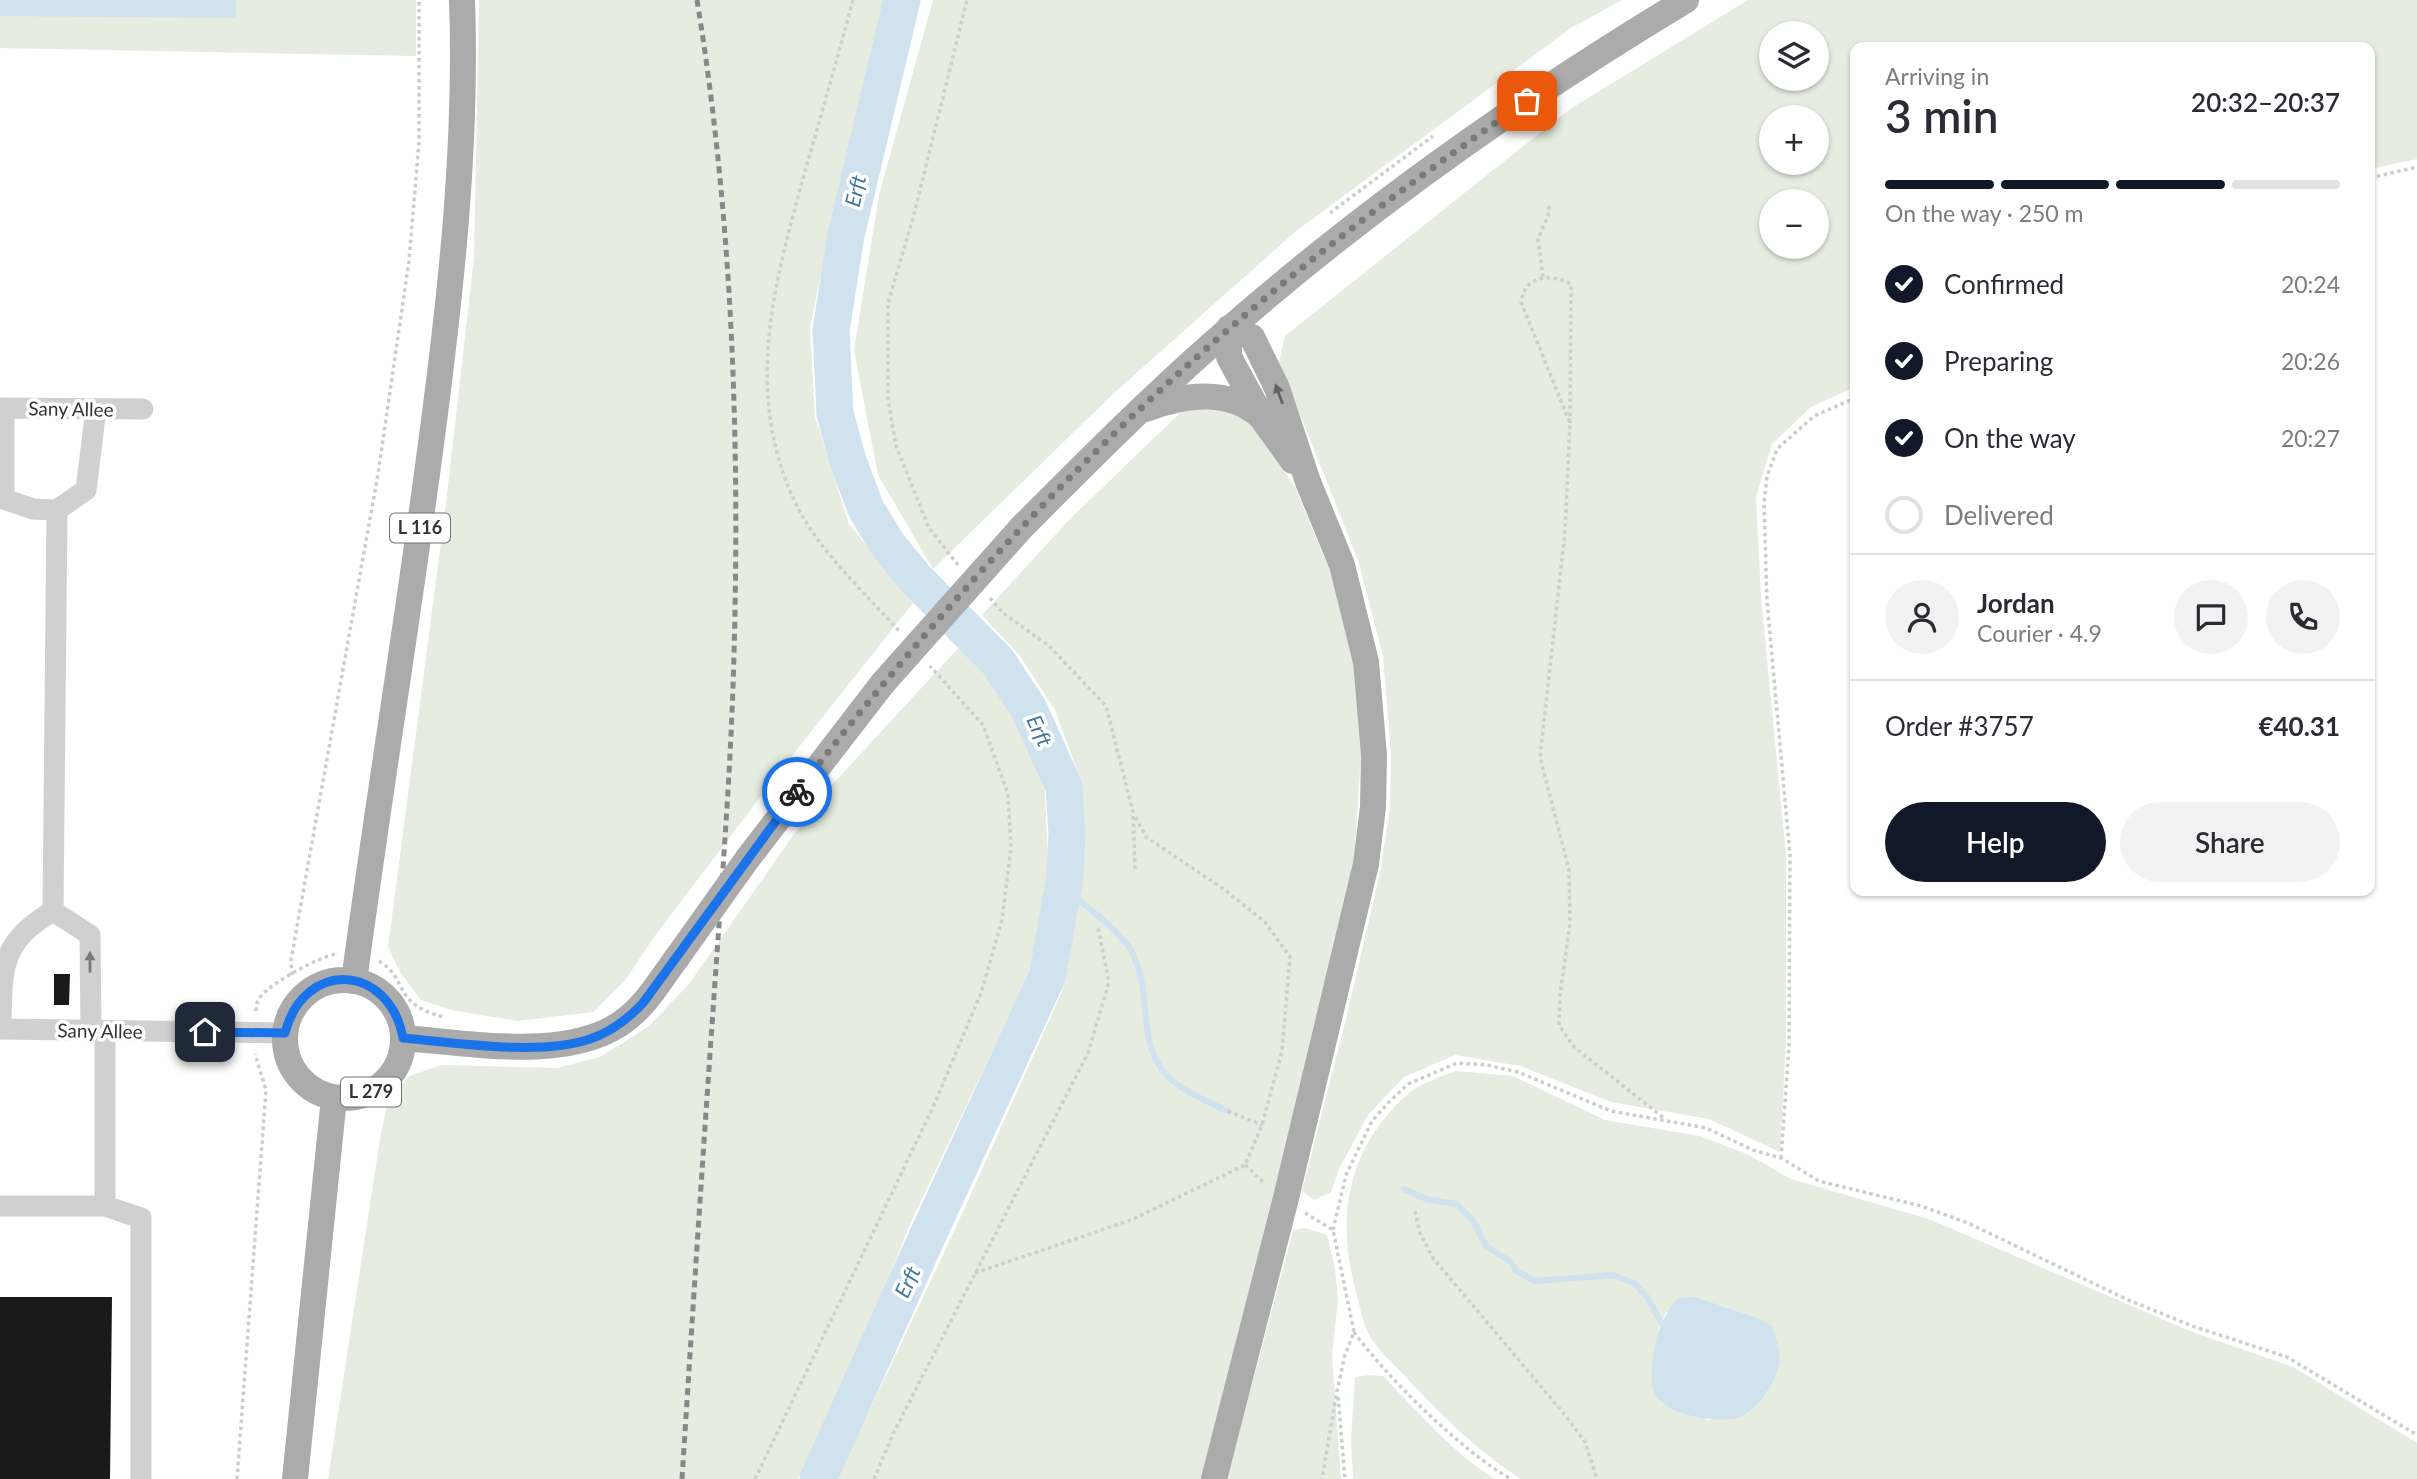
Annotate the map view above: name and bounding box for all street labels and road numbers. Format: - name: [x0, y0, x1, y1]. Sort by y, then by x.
- street label: Sany Allee: [28, 396, 114, 421]
- road number: L 116: [390, 514, 450, 542]
- street label: Sany Allee: [57, 1018, 143, 1043]
- road number: L 279: [341, 1078, 401, 1106]

